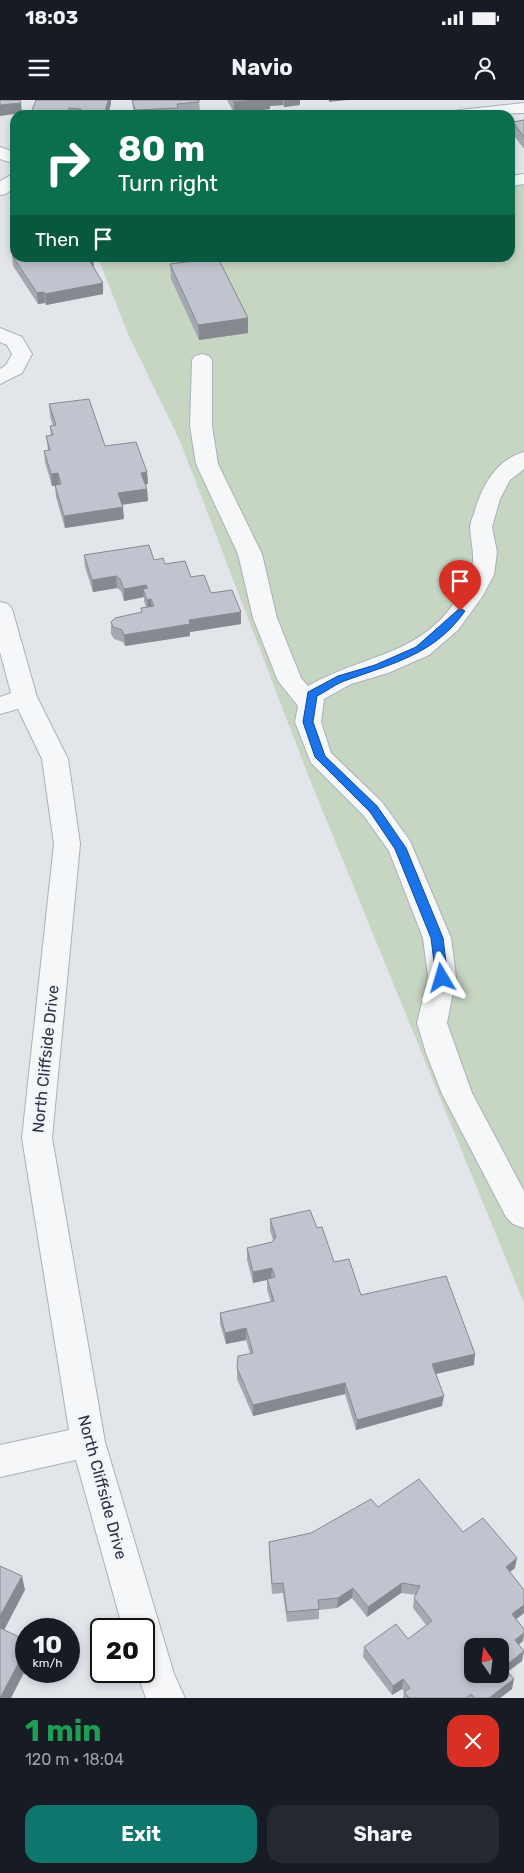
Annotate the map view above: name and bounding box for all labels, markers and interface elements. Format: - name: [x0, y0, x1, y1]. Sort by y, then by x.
- text: 18:03: [25, 6, 78, 29]
- icon: menu: [25, 54, 53, 82]
- text: Navio: [231, 54, 293, 81]
- icon: person: [471, 54, 499, 82]
- text: 80 m: [118, 128, 205, 170]
- icon: right: [35, 130, 100, 195]
- text: Turn right: [118, 170, 218, 197]
- icon: arrive: [89, 225, 117, 253]
- text: Then: [35, 228, 79, 251]
- pin: [439, 560, 481, 611]
- icon: arrive: [446, 567, 474, 595]
- position arrow: [415, 951, 467, 1003]
- street label: North Cliffside Drive: [28, 984, 63, 1134]
- street label: North Cliffside Drive: [74, 1413, 131, 1561]
- speed limit sign: 20: [90, 1618, 155, 1683]
- text: 10: [33, 1630, 62, 1659]
- north arrow: [464, 1638, 509, 1682]
- map controls: [464, 1638, 509, 1683]
- text: km/h: [33, 1656, 62, 1670]
- text: 1 min: [25, 1713, 102, 1749]
- button: close: [447, 1715, 499, 1767]
- text: 120 m · 18:04: [25, 1750, 124, 1769]
- button: Exit: [25, 1805, 257, 1863]
- button: Share: [267, 1805, 499, 1863]

